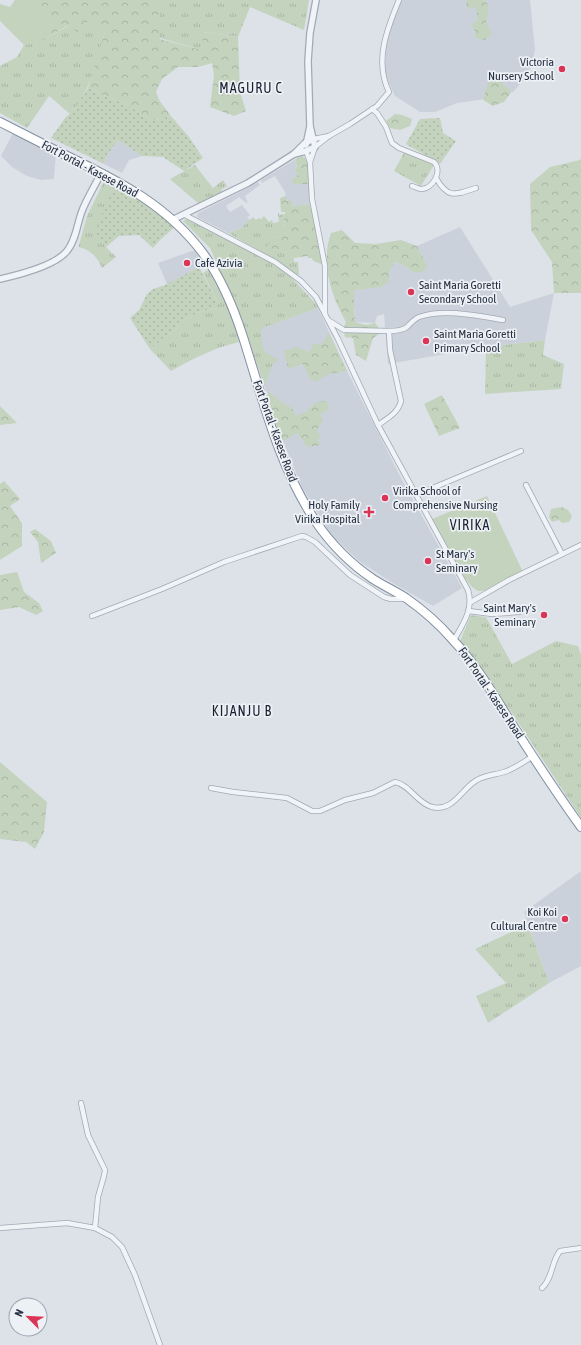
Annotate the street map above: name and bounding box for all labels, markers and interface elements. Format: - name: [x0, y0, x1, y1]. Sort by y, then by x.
- place label: Victoria Nursery School: [488, 55, 555, 83]
- marker: Victoria Nursery School: [557, 64, 567, 74]
- district label: MAGURU C: [219, 80, 283, 96]
- street label: Fort Portal - Kasese Road: [39, 138, 141, 200]
- place label: Cafe Azivia: [195, 256, 243, 270]
- marker: Cafe Azivia: [182, 258, 192, 268]
- place label: Saint Maria Goretti Secondary School: [419, 278, 501, 306]
- marker: Saint Maria Goretti Secondary School: [406, 287, 416, 297]
- place label: Saint Maria Goretti Primary School: [434, 327, 516, 355]
- marker: Saint Maria Goretti Primary School: [421, 336, 431, 346]
- street label: Fort Portal - Kasese Road: [250, 378, 300, 484]
- place label: Virika School of Comprehensive Nursing: [393, 484, 499, 512]
- marker: Virika School of Comprehensive Nursing: [380, 493, 390, 503]
- place label: Holy Family Virika Hospital: [295, 498, 361, 526]
- marker: Holy Family Virika Hospital: [363, 506, 375, 518]
- district label: VIRIKA: [450, 517, 490, 533]
- place label: St Mary's Seminary: [436, 547, 478, 575]
- marker: St Mary's Seminary: [423, 556, 433, 566]
- place label: Saint Mary's Seminary: [483, 601, 536, 629]
- marker: Saint Mary's Seminary: [539, 610, 549, 620]
- street label: Fort Portal - Kasese Road: [455, 645, 527, 741]
- district label: KIJANJU B: [212, 703, 272, 719]
- place label: Koi Koi Cultural Centre: [491, 905, 557, 933]
- marker: Koi Koi Cultural Centre: [560, 914, 570, 924]
- north arrow: [8, 1297, 48, 1337]
- text: N: [12, 1308, 26, 1318]

